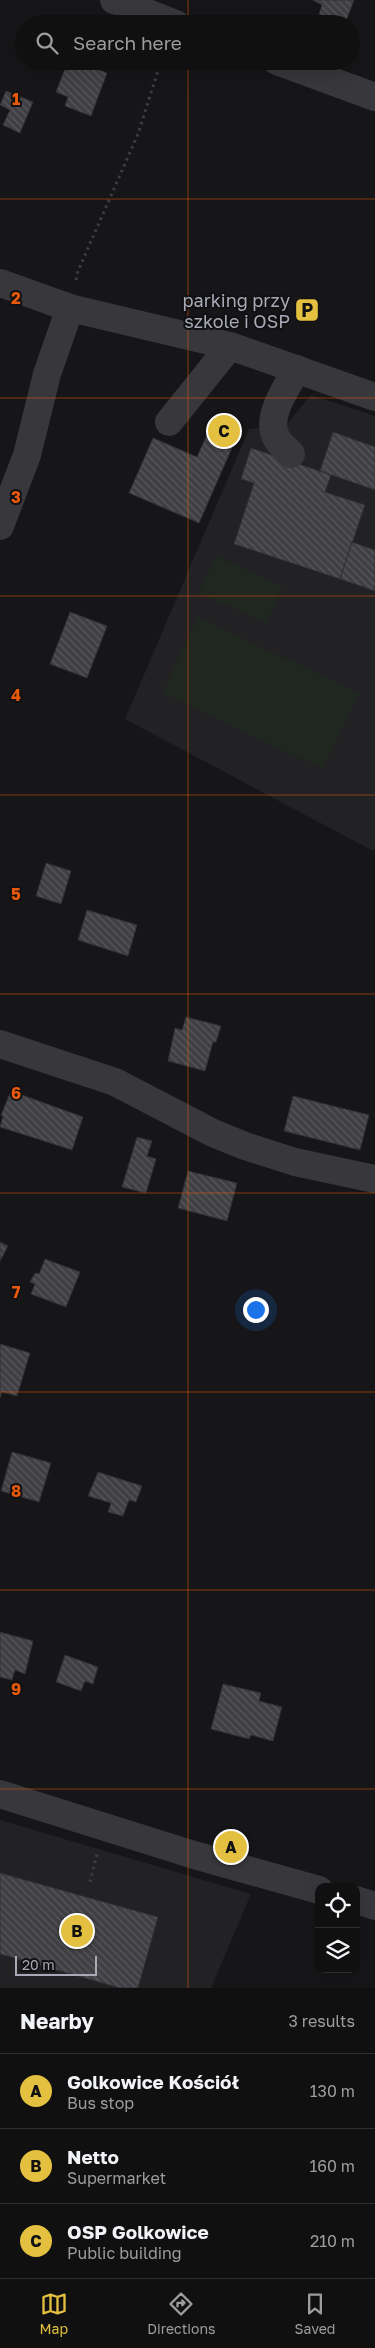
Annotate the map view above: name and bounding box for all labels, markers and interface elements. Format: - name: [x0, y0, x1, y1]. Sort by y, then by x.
- search box: [15, 15, 360, 70]
- icon: search: [33, 29, 61, 57]
- text: Search here: [73, 31, 182, 54]
- text: 1: [12, 89, 20, 109]
- text: 2: [11, 288, 21, 308]
- place label: parking przy szkole i OSP: [182, 289, 290, 332]
- parking icon: parking przy szkole i OSP: [294, 297, 320, 323]
- pin: C: [208, 412, 240, 450]
- text: 3: [11, 487, 21, 507]
- text: 4: [11, 685, 21, 705]
- text: 5: [11, 884, 21, 904]
- text: 6: [11, 1083, 21, 1103]
- text: 7: [12, 1282, 21, 1302]
- your location: [243, 1297, 269, 1323]
- text: 8: [11, 1481, 21, 1501]
- text: 9: [11, 1679, 21, 1699]
- pin: A: [215, 1828, 247, 1866]
- map controls: [315, 1883, 360, 1973]
- button: locate: [315, 1883, 360, 1928]
- pin: B: [61, 1912, 93, 1950]
- button: layers: [315, 1928, 360, 1973]
- scale bar: [15, 1953, 98, 1976]
- text: 20 m: [22, 1956, 55, 1973]
- text: Nearby: [20, 2008, 94, 2034]
- text: 3 results: [288, 2011, 355, 2031]
- text: Golkowice Kościół: [67, 2070, 239, 2093]
- text: A: [30, 2081, 42, 2101]
- text: 130 m: [310, 2081, 355, 2101]
- text: Bus stop: [67, 2093, 134, 2113]
- text: Netto: [67, 2145, 119, 2168]
- text: B: [30, 2156, 42, 2176]
- text: 160 m: [309, 2156, 355, 2176]
- text: Supermarket: [67, 2168, 166, 2188]
- text: OSP Golkowice: [67, 2220, 209, 2243]
- text: C: [30, 2231, 42, 2251]
- text: 210 m: [310, 2231, 355, 2251]
- text: Public building: [67, 2243, 182, 2263]
- tab: Map: [40, 2290, 68, 2337]
- tab: Directions: [147, 2290, 216, 2337]
- tab: Saved: [295, 2290, 335, 2337]

